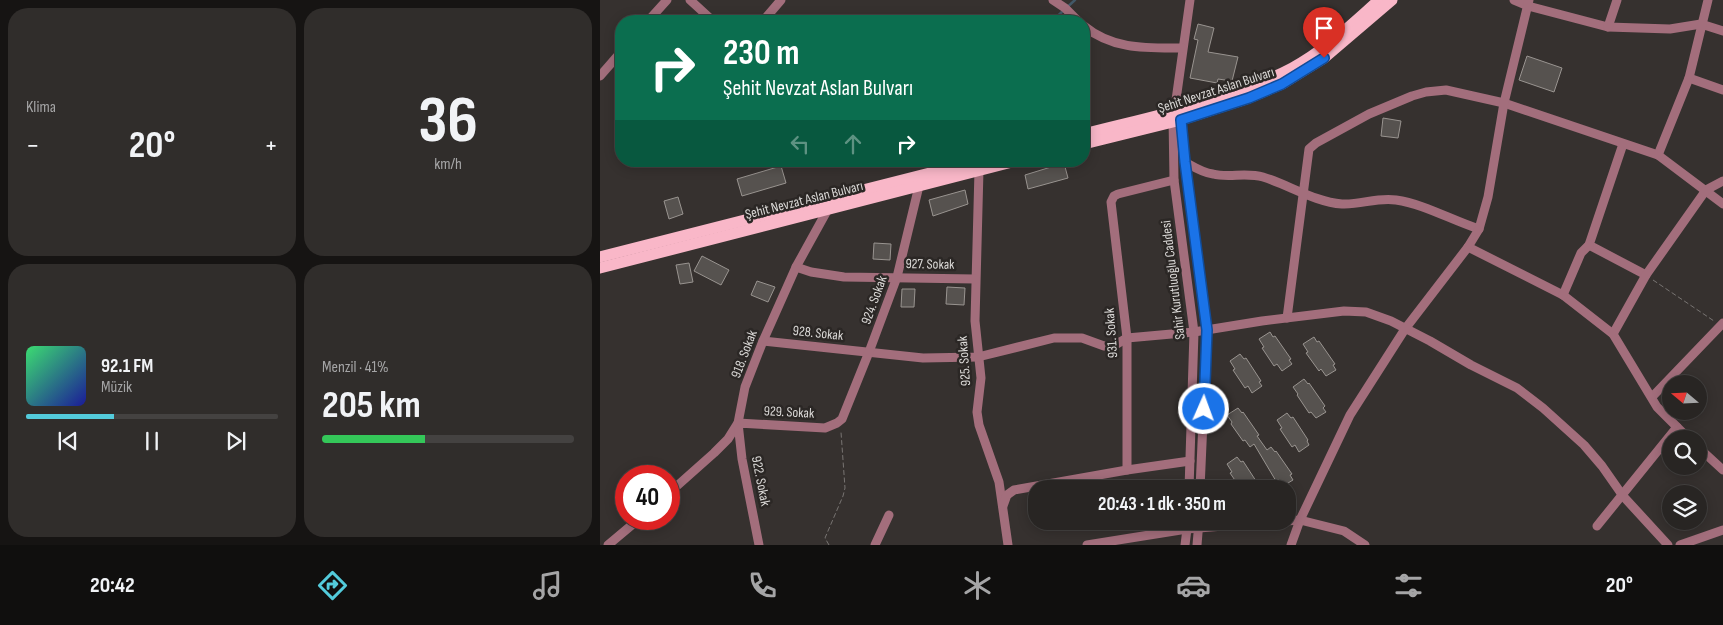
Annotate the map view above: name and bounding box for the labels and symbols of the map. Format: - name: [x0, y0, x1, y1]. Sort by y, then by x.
- pin: [1303, 7, 1345, 58]
- street label: Şehit Nevzat Aslan Bulvarı: [1156, 63, 1276, 117]
- street label: Şehit Nevzat Aslan Bulvarı: [743, 177, 865, 223]
- street label: Sahir Kurutluoğlu Caddesi: [1157, 220, 1189, 340]
- street label: 927. Sokak: [905, 255, 955, 273]
- street label: 924. Sokak: [857, 273, 891, 327]
- street label: 931. Sokak: [1101, 307, 1121, 359]
- street label: 928. Sokak: [792, 322, 845, 344]
- street label: 918. Sokak: [727, 327, 761, 380]
- street label: 925. Sokak: [954, 335, 974, 387]
- north arrow: [1662, 375, 1708, 420]
- position arrow: [1177, 382, 1229, 434]
- street label: 929. Sokak: [763, 402, 815, 422]
- street label: 922. Sokak: [748, 455, 774, 508]
- speed limit sign: 40: [615, 465, 680, 530]

